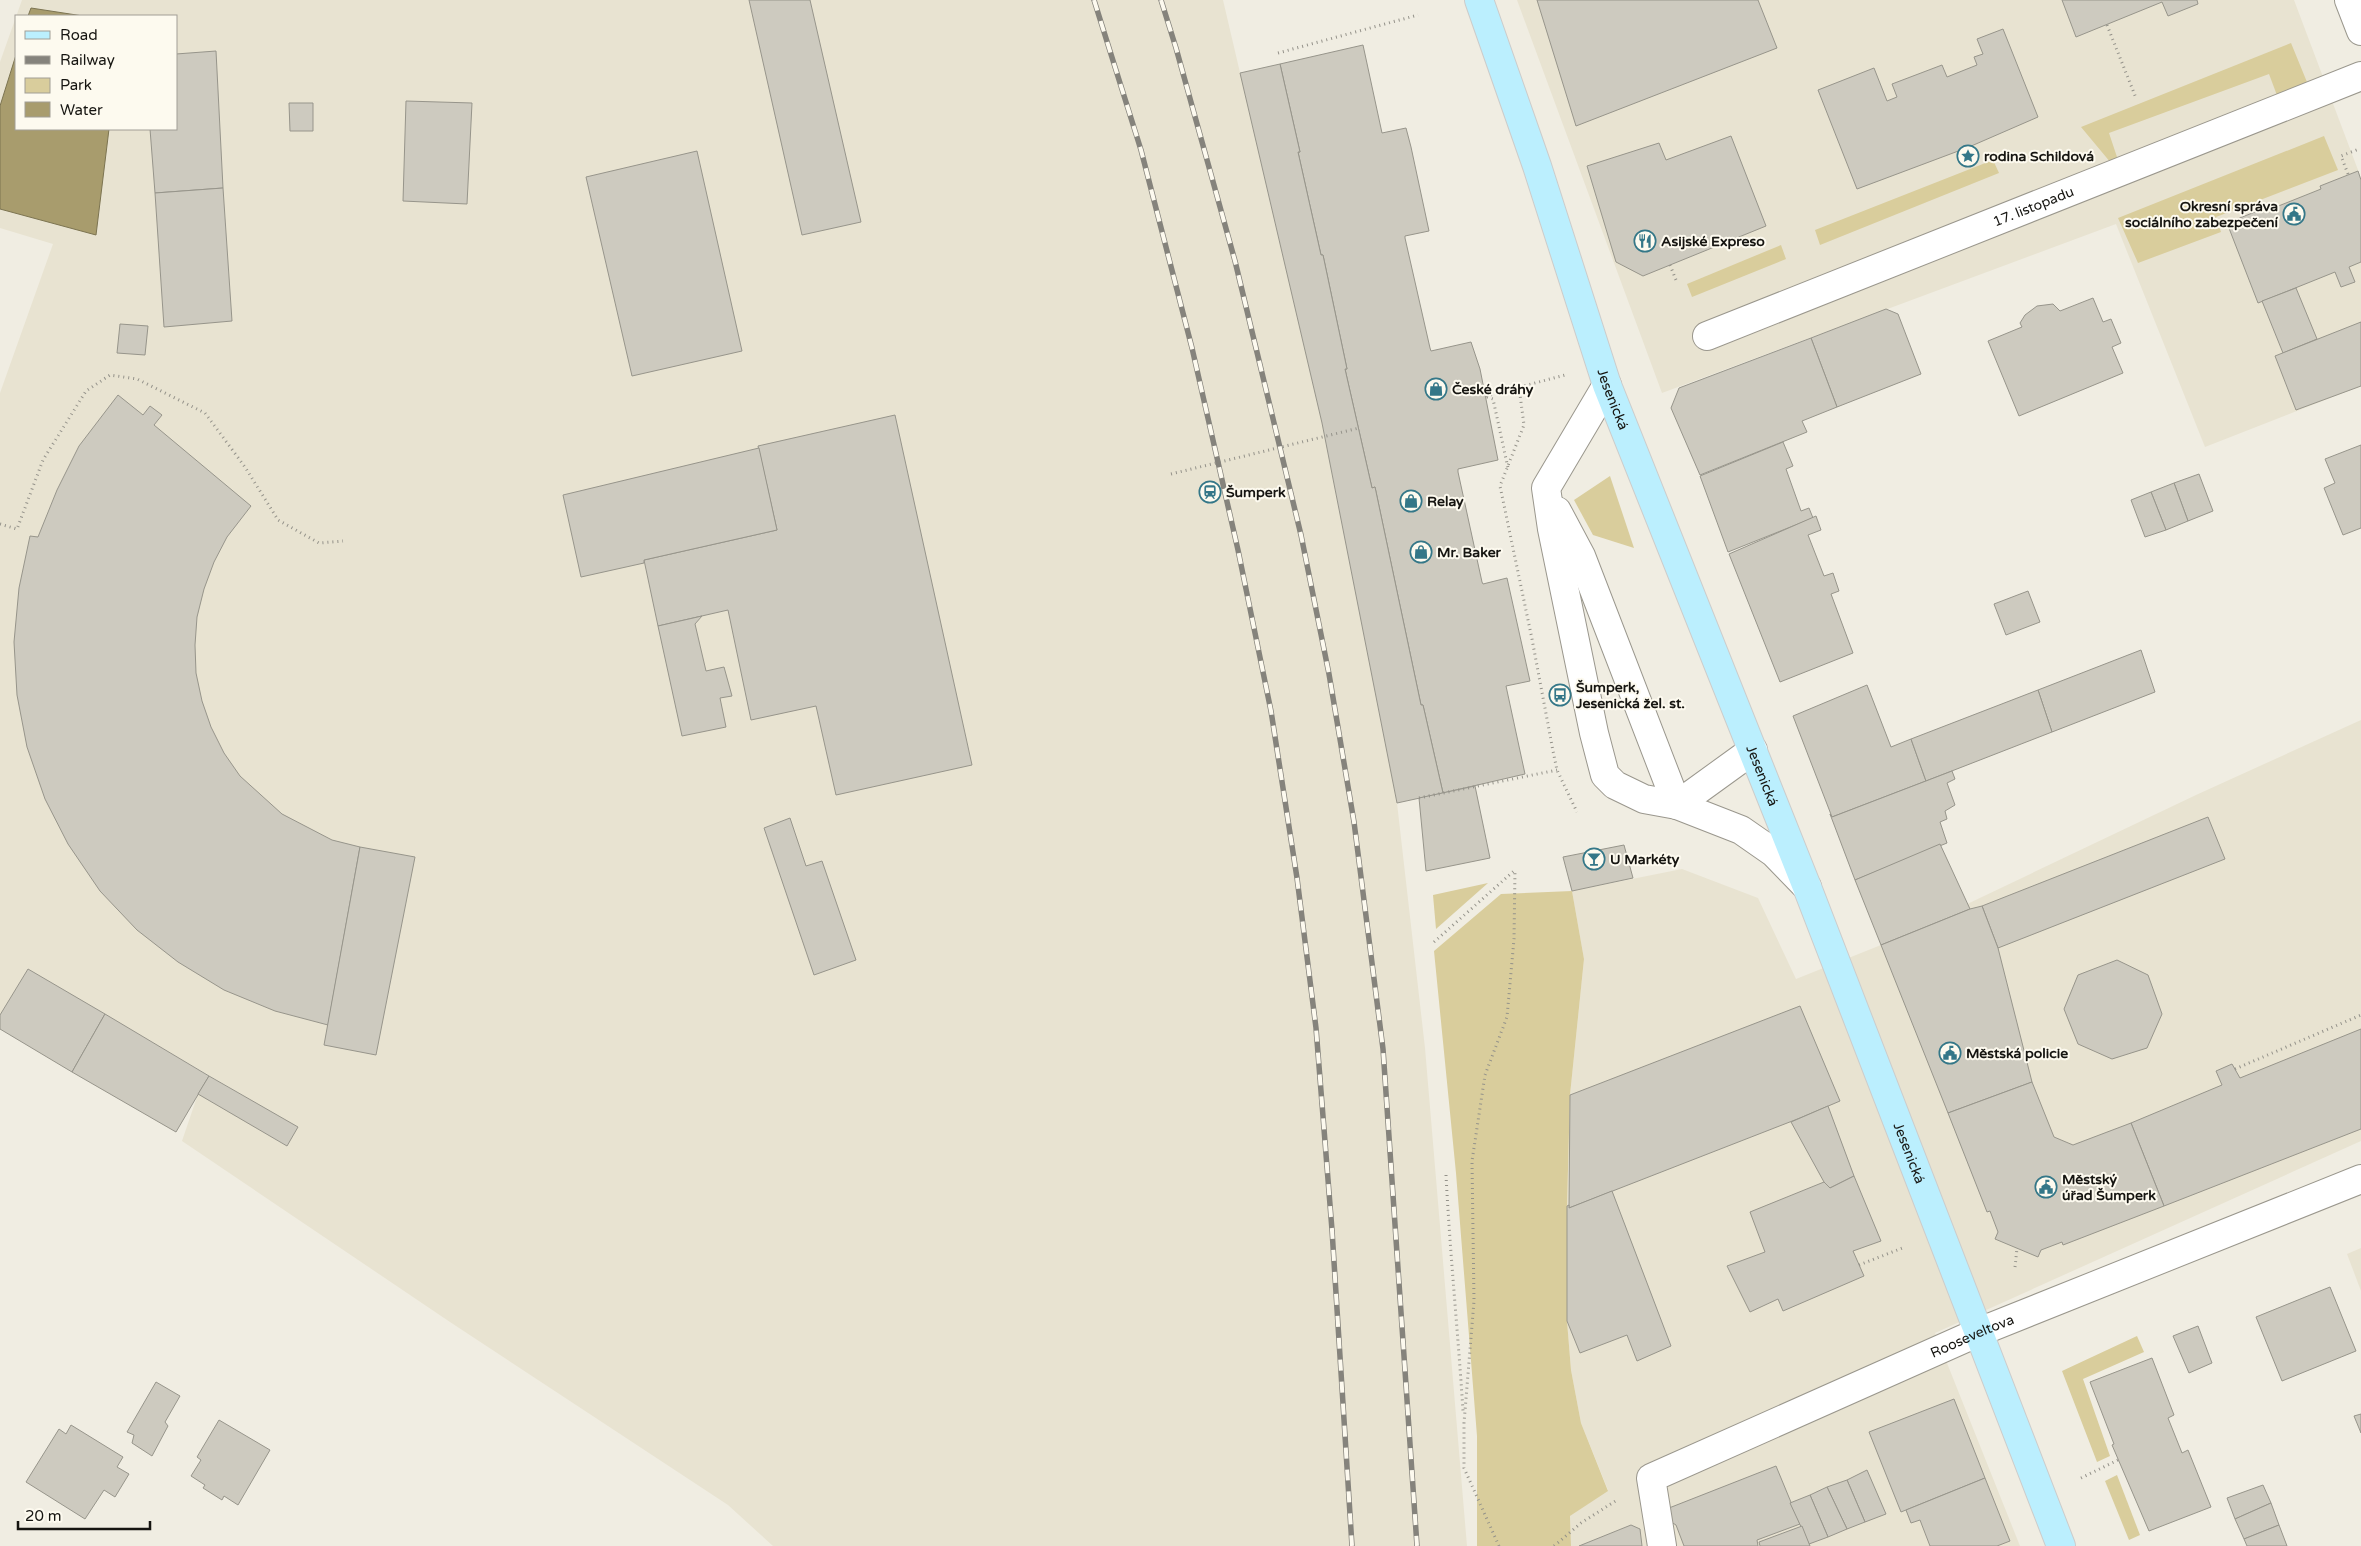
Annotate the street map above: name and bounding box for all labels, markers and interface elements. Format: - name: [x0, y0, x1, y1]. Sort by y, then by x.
- legend: [15, 15, 178, 130]
- text: Road: [60, 26, 98, 44]
- text: Railway: [60, 51, 115, 69]
- text: Park: [60, 76, 92, 94]
- text: Water: [60, 101, 103, 119]
- place icon: rodina Schildová: [1956, 144, 1980, 168]
- place label: rodina Schildová: [1984, 148, 2094, 165]
- street label: 17. listopadu: [1990, 183, 2076, 231]
- place label: Okresní správa sociálního zabezpečení: [2125, 198, 2279, 231]
- public building icon: Okresní správa sociálního zabezpečení: [2282, 202, 2306, 226]
- restaurant icon: Asijské Expreso: [1633, 229, 1657, 253]
- place label: Asijské Expreso: [1661, 233, 1765, 250]
- street label: Jesenická: [1593, 367, 1632, 432]
- shop icon: České dráhy: [1424, 377, 1448, 401]
- place label: České dráhy: [1452, 381, 1534, 398]
- station icon: Šumperk: [1198, 480, 1222, 504]
- place label: Šumperk: [1226, 484, 1286, 501]
- shop icon: Relay: [1399, 489, 1423, 513]
- place label: Relay: [1427, 493, 1464, 510]
- shop icon: Mr. Baker: [1409, 540, 1433, 564]
- place label: Mr. Baker: [1437, 544, 1502, 561]
- place label: Šumperk, Jesenická žel. st.: [1575, 679, 1685, 712]
- bus stop icon: Šumperk, Jesenická žel. st.: [1548, 683, 1572, 707]
- street label: Jesenická: [1742, 743, 1782, 808]
- bar icon: U Markéty: [1582, 847, 1606, 871]
- place label: U Markéty: [1610, 851, 1680, 868]
- public building icon: Městská policie: [1938, 1041, 1962, 1065]
- place label: Městská policie: [1966, 1045, 2068, 1062]
- street label: Jesenická: [1890, 1120, 1928, 1186]
- place label: Městský úřad Šumperk: [2062, 1171, 2156, 1204]
- public building icon: Městský úřad Šumperk: [2034, 1175, 2058, 1199]
- street label: Rooseveltova: [1928, 1311, 2016, 1362]
- scale bar: [18, 1498, 150, 1530]
- text: 20 m: [25, 1507, 62, 1525]

